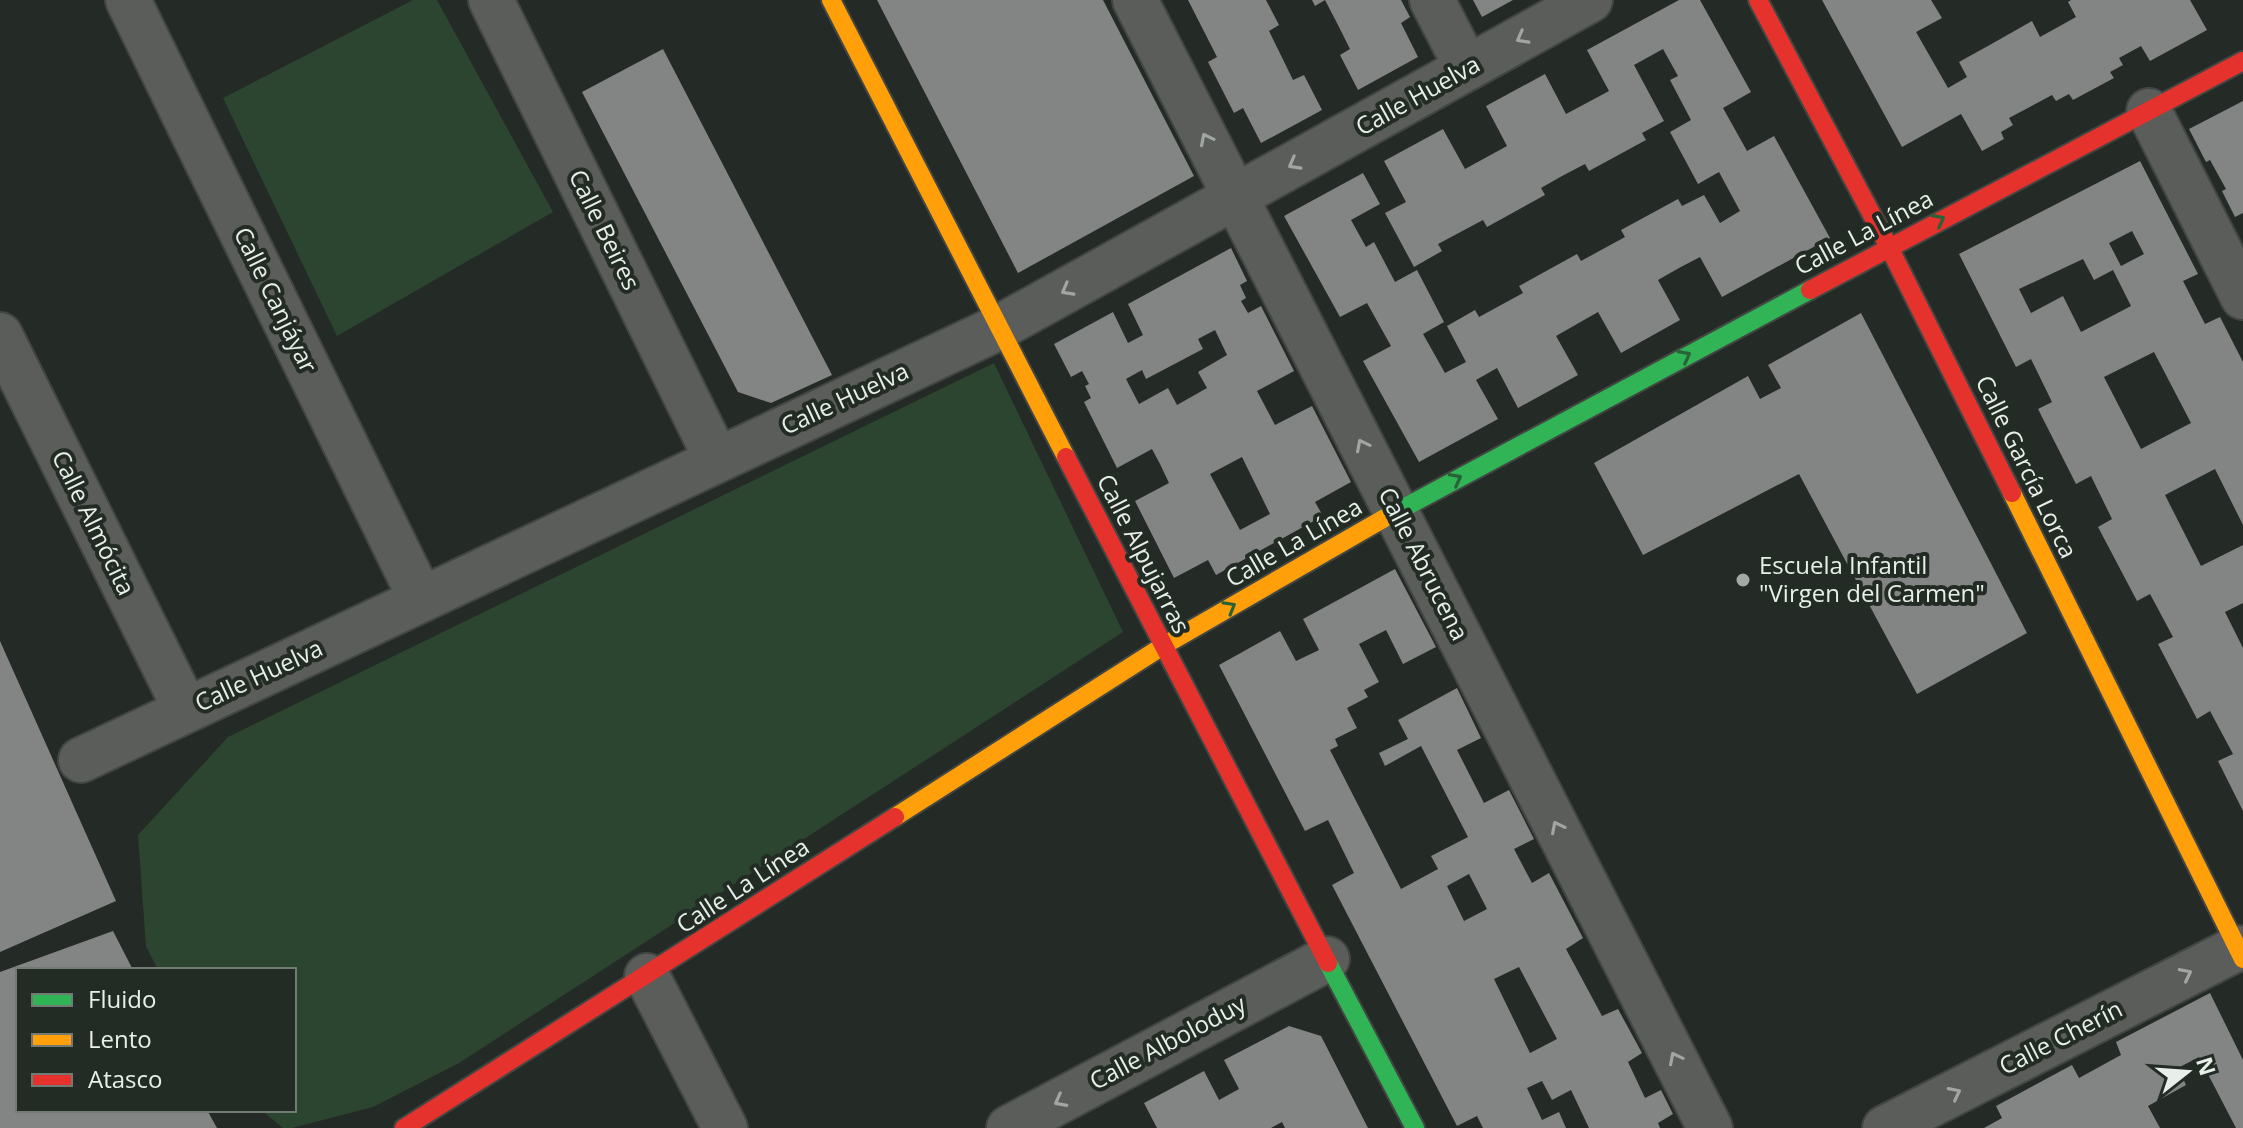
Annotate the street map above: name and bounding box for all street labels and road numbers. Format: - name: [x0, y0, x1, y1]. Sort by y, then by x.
- street label: Calle Huelva: [1349, 47, 1485, 142]
- street label: Calle Beires: [562, 164, 649, 295]
- street label: Calle La Línea: [1788, 181, 1938, 282]
- street label: Calle Canjáyar: [227, 221, 326, 378]
- street label: Calle Huelva: [775, 354, 914, 442]
- street label: Calle García Lorca: [1969, 369, 2086, 563]
- street label: Calle Almócita: [45, 444, 144, 600]
- street label: Calle Alpujarras: [1090, 468, 1199, 639]
- street label: Calle Abrucena: [1372, 481, 1477, 646]
- street label: Calle La Línea: [1219, 489, 1368, 594]
- street label: Calle Huelva: [189, 631, 328, 719]
- street label: Calle La Línea: [669, 829, 815, 940]
- street label: Calle Alboloduy: [1083, 986, 1252, 1097]
- street label: Calle Cherín: [1993, 992, 2128, 1082]

